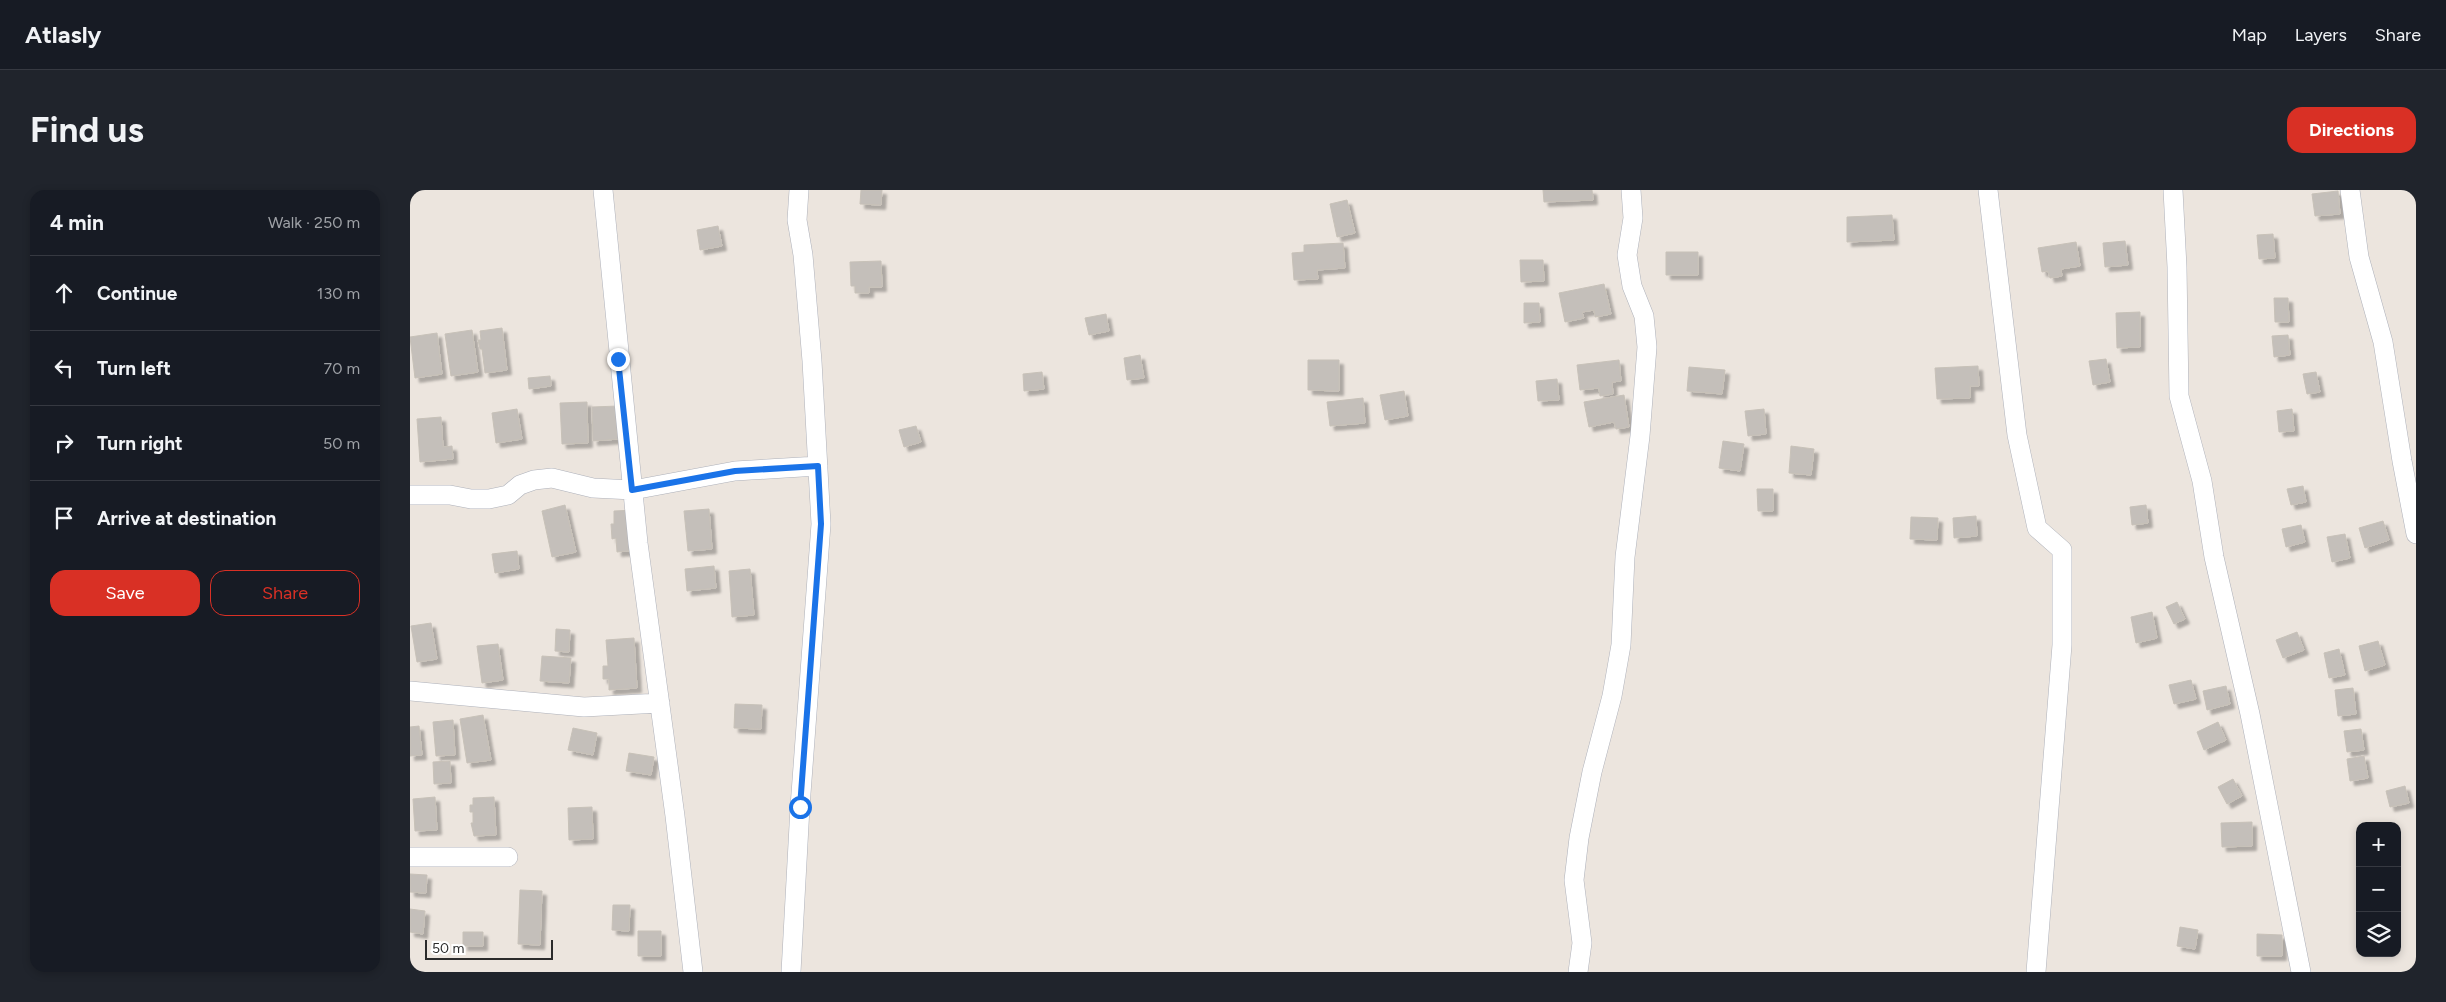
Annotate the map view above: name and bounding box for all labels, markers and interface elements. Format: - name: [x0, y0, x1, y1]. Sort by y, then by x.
- text: Atlasly: [25, 20, 101, 49]
- text: Map: [2232, 24, 2267, 46]
- text: Layers: [2295, 24, 2347, 46]
- text: Share: [2375, 24, 2421, 46]
- button: Directions: [2287, 107, 2416, 153]
- text: Find us: [30, 109, 144, 151]
- text: 4 min: [50, 210, 104, 235]
- text: Walk · 250 m: [268, 213, 360, 232]
- icon: ahead: [50, 279, 78, 307]
- text: Continue: [97, 282, 177, 305]
- text: 130 m: [317, 284, 360, 303]
- route end: [607, 348, 630, 371]
- icon: left: [50, 354, 78, 382]
- text: Turn left: [97, 357, 171, 380]
- text: 70 m: [324, 359, 360, 378]
- icon: right: [50, 429, 78, 457]
- text: Turn right: [97, 432, 183, 455]
- text: 50 m: [323, 434, 360, 453]
- icon: arrive: [50, 504, 78, 532]
- text: Arrive at destination: [97, 507, 276, 530]
- button: Save: [50, 570, 200, 616]
- button: Share: [210, 570, 360, 616]
- route start: [789, 796, 812, 819]
- map controls: [2356, 822, 2401, 957]
- button: +: [2356, 822, 2401, 867]
- button: −: [2356, 867, 2401, 912]
- button: layers: [2356, 912, 2401, 957]
- scale bar: [425, 937, 552, 960]
- text: 50 m: [432, 940, 464, 957]

